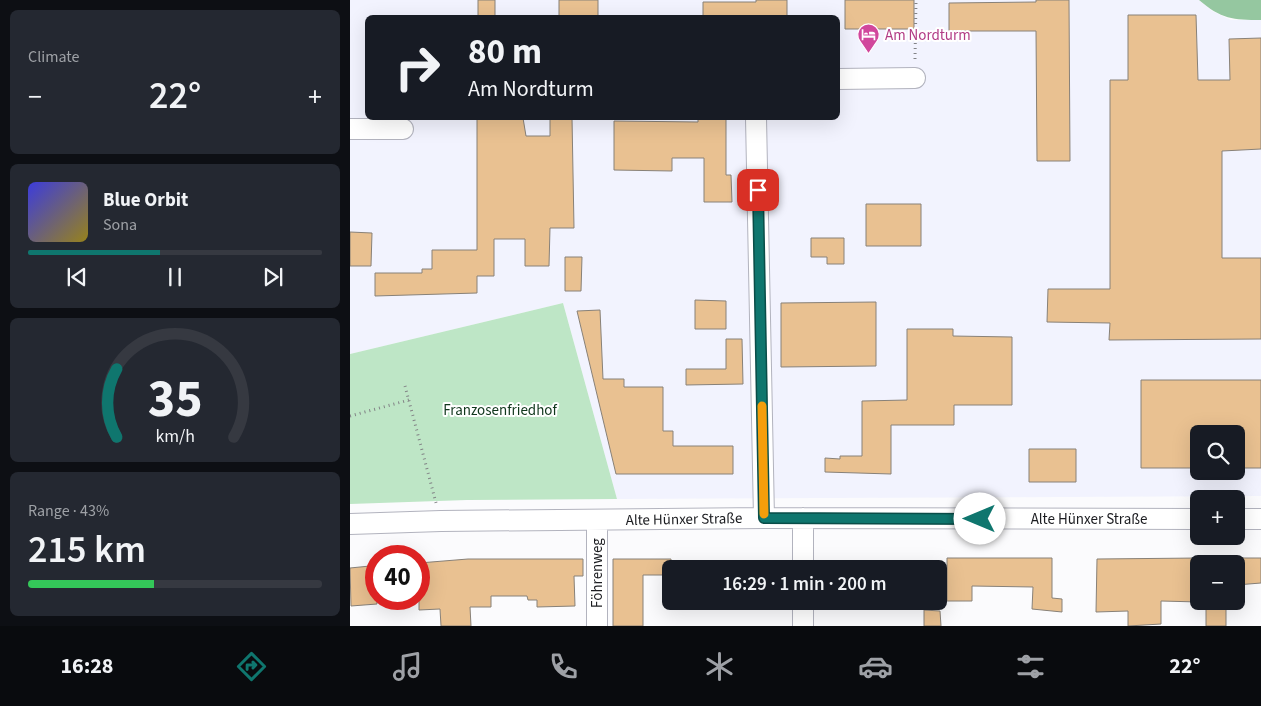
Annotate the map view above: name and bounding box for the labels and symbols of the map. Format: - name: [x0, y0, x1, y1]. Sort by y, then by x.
- hotel icon: Am Nordturm: [857, 23, 881, 54]
- place label: Am Nordturm: [885, 25, 971, 46]
- pin: [737, 169, 779, 211]
- park label: Franzosenfriedhof: [443, 400, 557, 421]
- position arrow: [953, 492, 1005, 544]
- street label: Alte Hünxer Straße: [625, 508, 743, 531]
- street label: Alte Hünxer Straße: [1031, 509, 1147, 530]
- street label: Föhrenweg: [587, 538, 608, 608]
- speed limit sign: 40: [365, 545, 430, 610]

